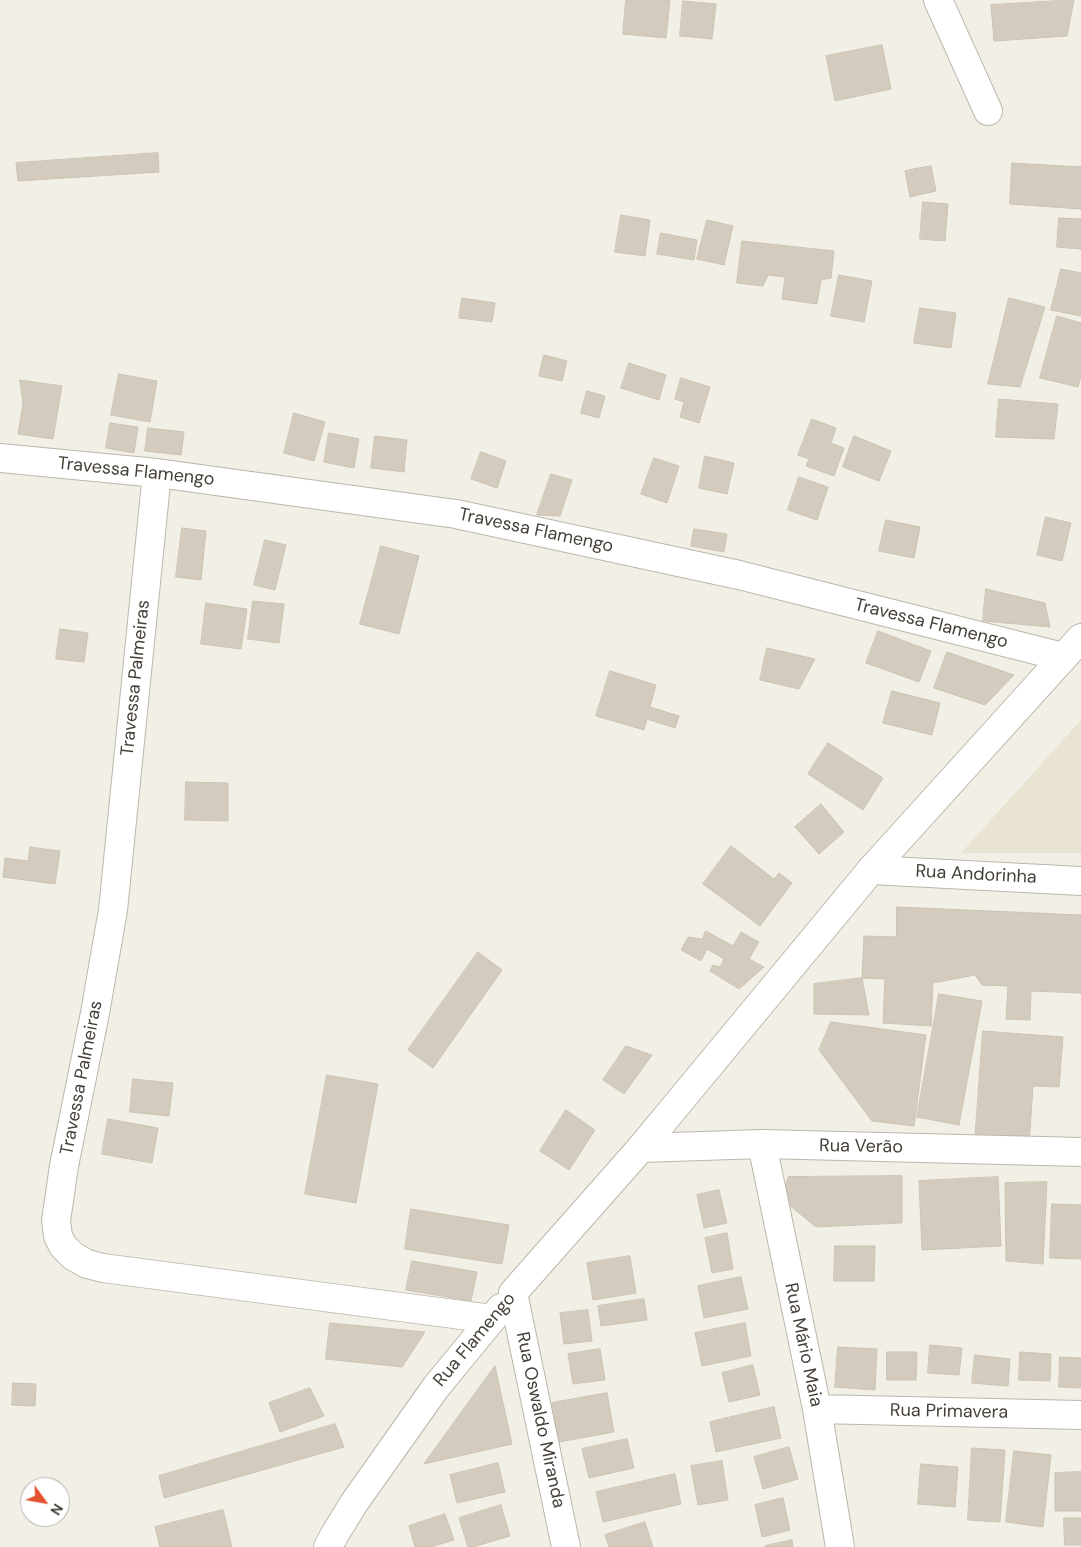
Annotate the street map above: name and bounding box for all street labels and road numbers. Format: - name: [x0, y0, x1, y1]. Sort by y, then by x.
- street label: Travessa Flamengo: [57, 453, 215, 491]
- street label: Travessa Flamengo: [457, 504, 615, 558]
- street label: Travessa Flamengo: [852, 594, 1010, 654]
- street label: Travessa Palmeiras: [117, 599, 155, 757]
- street label: Rua Andorinha: [915, 861, 1037, 889]
- street label: Travessa Palmeiras: [56, 999, 108, 1157]
- street label: Rua Verão: [819, 1135, 903, 1159]
- street label: Rua Mário Maia: [779, 1281, 827, 1409]
- street label: Rua Flamengo: [429, 1289, 521, 1391]
- street label: Rua Oswaldo Miranda: [511, 1330, 569, 1510]
- street label: Rua Primavera: [890, 1400, 1008, 1424]

